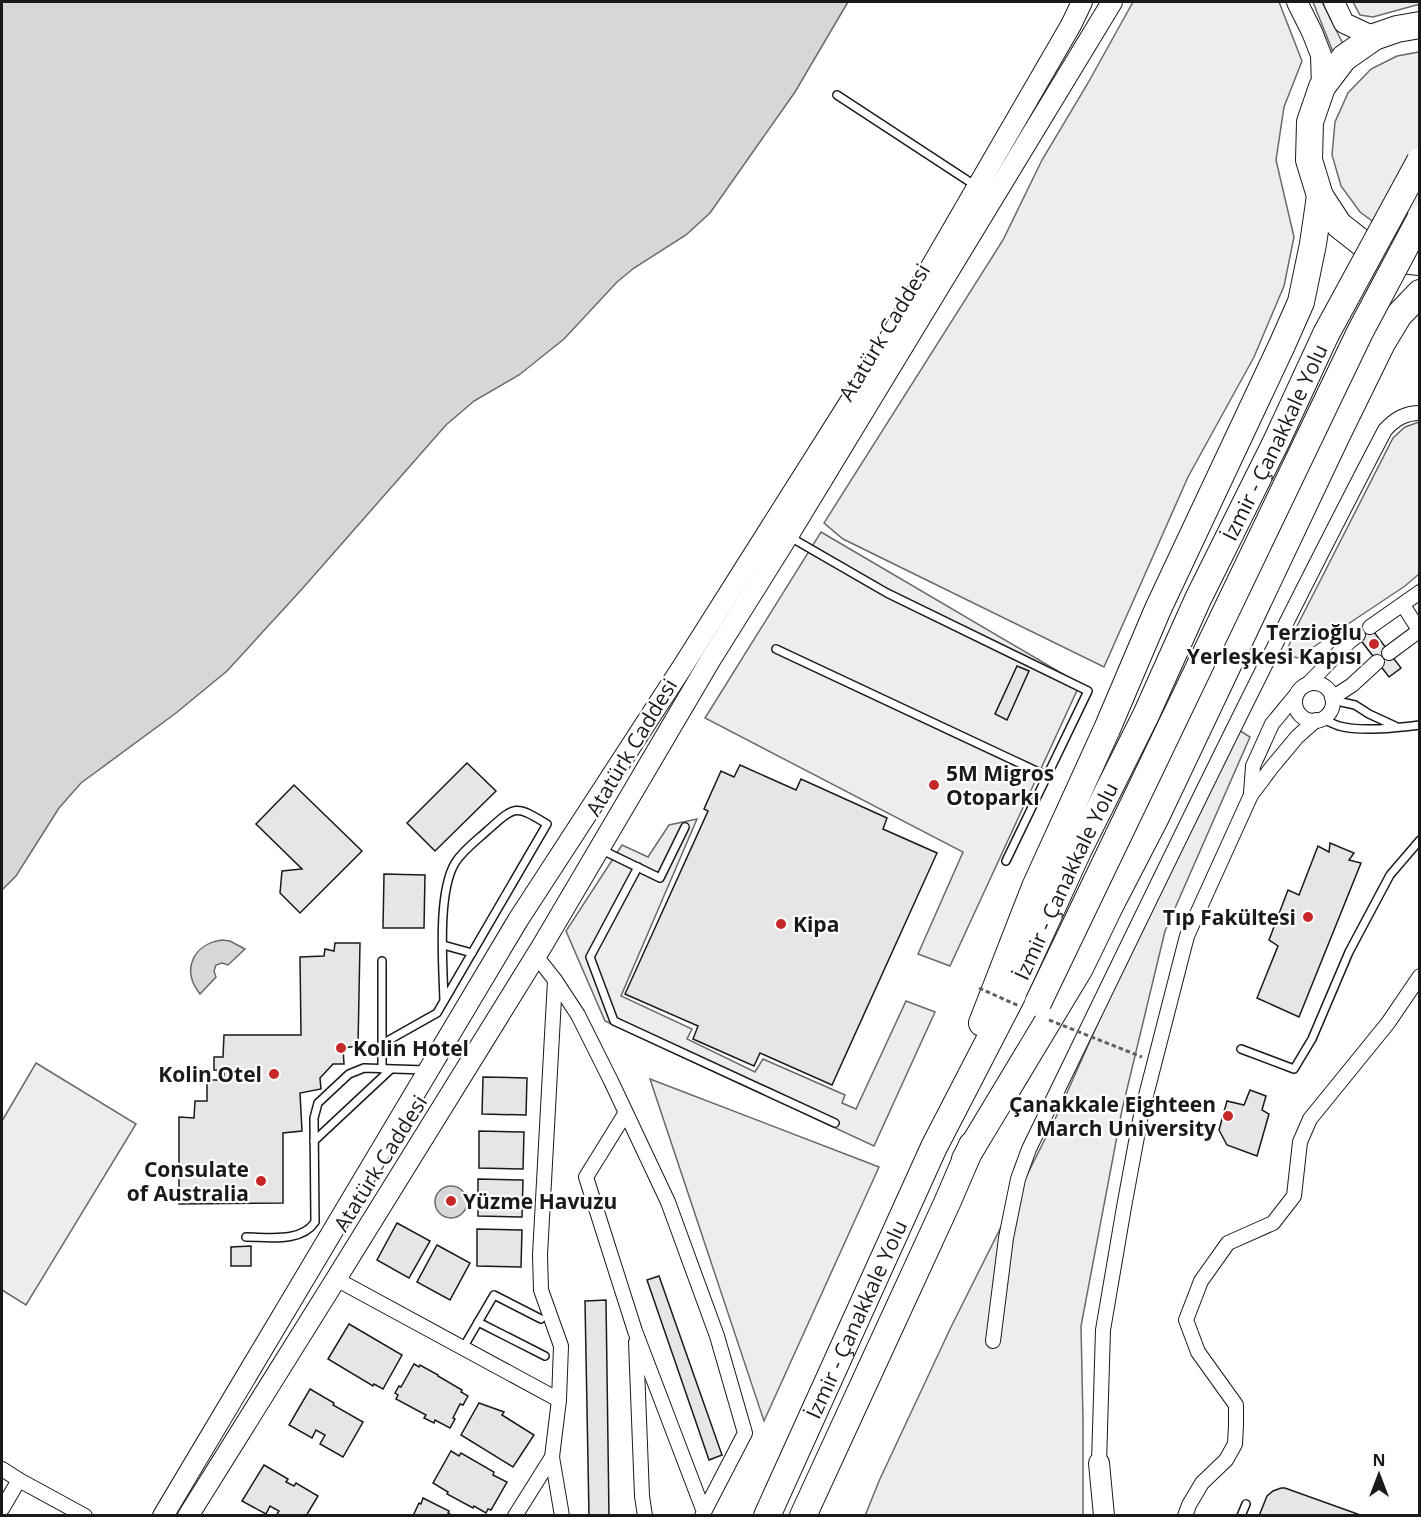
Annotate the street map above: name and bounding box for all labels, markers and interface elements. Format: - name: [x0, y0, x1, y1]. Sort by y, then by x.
- street label: Atatürk Caddesi: [832, 258, 936, 406]
- street label: İzmir - Çanakkale Yolu: [1215, 339, 1334, 545]
- place label: Terzioğlu Yerleşkesi Kapısı: [1187, 618, 1362, 670]
- marker: Terzioğlu Yerleşkesi Kapısı: [1367, 637, 1381, 651]
- street label: Atatürk Caddesi: [579, 673, 683, 821]
- place label: 5M Migros Otoparkı: [946, 759, 1054, 811]
- street label: İzmir - Çanakkale Yolu: [1007, 777, 1124, 984]
- marker: 5M Migros Otoparkı: [927, 778, 941, 792]
- place label: Tıp Fakültesi: [1163, 903, 1296, 931]
- place label: Kipa: [793, 910, 839, 938]
- marker: Tıp Fakültesi: [1301, 910, 1315, 924]
- marker: Kipa: [774, 917, 788, 931]
- place label: Kolin Hotel: [353, 1034, 469, 1062]
- marker: Kolin Hotel: [334, 1041, 348, 1055]
- place label: Kolin Otel: [158, 1060, 262, 1088]
- marker: Kolin Otel: [267, 1067, 281, 1081]
- street label: Atatürk Caddesi: [327, 1090, 433, 1236]
- place label: Çanakkale Eighteen March University: [1009, 1090, 1216, 1142]
- marker: Çanakkale Eighteen March University: [1221, 1109, 1235, 1123]
- place label: Consulate of Australia: [127, 1155, 249, 1207]
- marker: Consulate of Australia: [254, 1174, 268, 1188]
- place label: Yüzme Havuzu: [463, 1187, 617, 1215]
- marker: Yüzme Havuzu: [444, 1194, 458, 1208]
- street label: İzmir - Çanakkale Yolu: [799, 1215, 913, 1423]
- north arrow: [1349, 1445, 1409, 1505]
- text: N: [1372, 1449, 1386, 1471]

